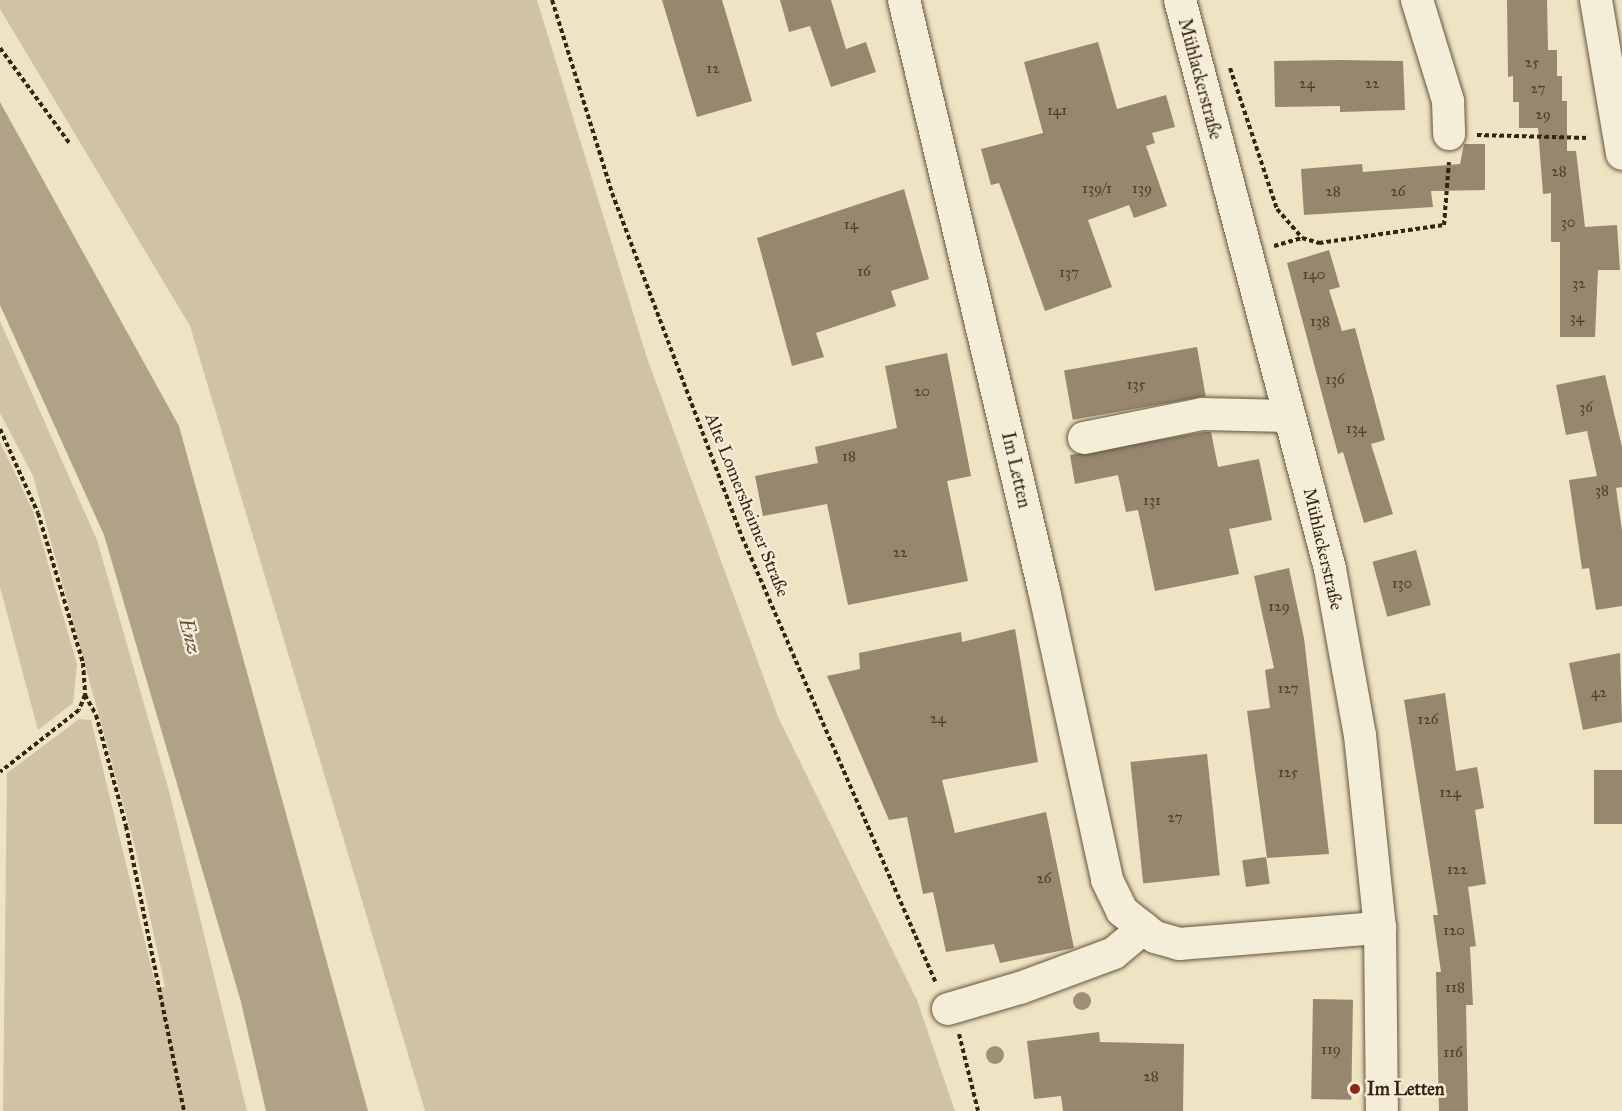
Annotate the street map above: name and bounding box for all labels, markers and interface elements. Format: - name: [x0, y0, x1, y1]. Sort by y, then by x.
- street label: Mühlackerstraße: [1173, 16, 1227, 142]
- house number: 25: [1525, 54, 1539, 72]
- house number: 12: [706, 60, 720, 78]
- house number: 24: [1299, 75, 1315, 93]
- house number: 22: [1365, 75, 1379, 93]
- house number: 27: [1530, 80, 1546, 98]
- house number: 141: [1047, 102, 1067, 120]
- house number: 29: [1535, 106, 1551, 124]
- house number: 28: [1551, 163, 1567, 181]
- house number: 139/1: [1082, 180, 1112, 198]
- house number: 139: [1132, 180, 1152, 198]
- house number: 28: [1325, 183, 1341, 201]
- house number: 26: [1390, 183, 1406, 201]
- house number: 30: [1561, 214, 1575, 232]
- house number: 14: [844, 216, 858, 234]
- house number: 16: [857, 263, 871, 281]
- house number: 137: [1059, 264, 1079, 282]
- house number: 140: [1302, 266, 1326, 284]
- house number: 32: [1572, 275, 1586, 293]
- house number: 34: [1570, 309, 1584, 327]
- house number: 138: [1310, 313, 1330, 331]
- house number: 136: [1325, 371, 1345, 389]
- house number: 135: [1127, 376, 1145, 394]
- house number: 20: [914, 383, 930, 401]
- house number: 36: [1579, 399, 1593, 417]
- street label: Alte Lomersheimer Straße: [700, 410, 794, 600]
- house number: 134: [1346, 420, 1366, 438]
- street label: Im Letten: [997, 430, 1035, 510]
- house number: 18: [842, 448, 856, 466]
- house number: 38: [1595, 482, 1609, 500]
- street label: Mühlackerstraße: [1298, 486, 1348, 612]
- house number: 131: [1143, 492, 1161, 510]
- house number: 22: [893, 544, 907, 562]
- house number: 130: [1392, 575, 1412, 593]
- house number: 129: [1268, 598, 1290, 616]
- water label: Enz: [174, 615, 206, 657]
- house number: 127: [1278, 680, 1298, 698]
- house number: 42: [1591, 684, 1607, 702]
- house number: 24: [930, 710, 946, 728]
- house number: 126: [1417, 711, 1439, 729]
- house number: 125: [1278, 764, 1298, 782]
- house number: 124: [1439, 784, 1461, 802]
- house number: 27: [1168, 809, 1182, 827]
- house number: 122: [1447, 861, 1467, 879]
- house number: 26: [1036, 870, 1052, 888]
- house number: 120: [1443, 922, 1465, 940]
- house number: 118: [1445, 979, 1465, 997]
- house number: 119: [1321, 1041, 1341, 1059]
- house number: 116: [1443, 1044, 1463, 1062]
- house number: 28: [1143, 1068, 1159, 1086]
- place label: Im Letten: [1367, 1078, 1444, 1100]
- marker: Im Letten: [1348, 1082, 1362, 1096]

